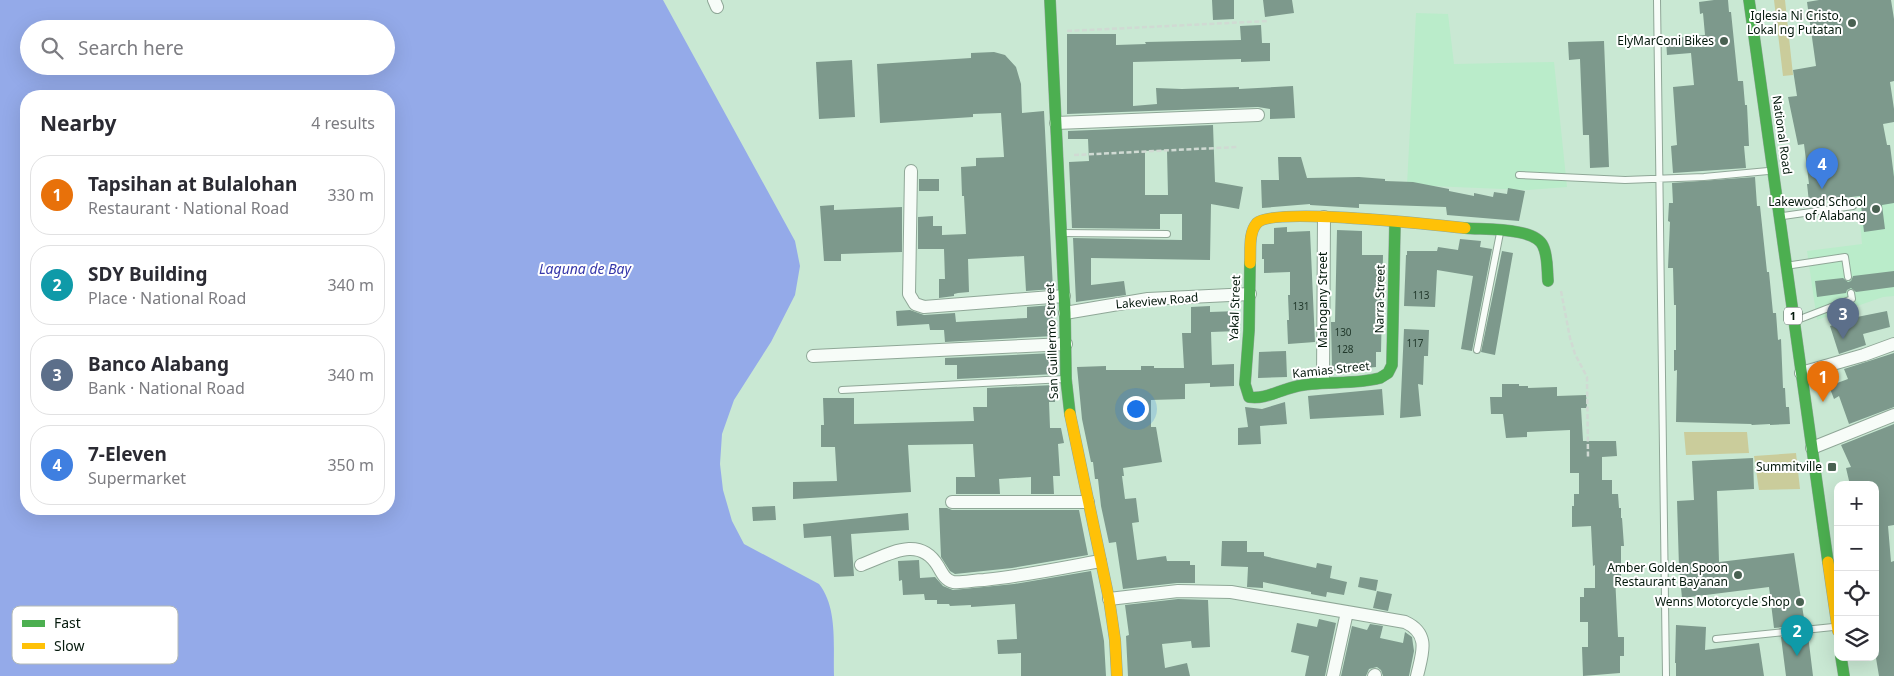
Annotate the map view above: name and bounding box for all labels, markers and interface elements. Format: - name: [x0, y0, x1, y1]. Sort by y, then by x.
- place label: Iglesia Ni Cristo, Lokal ng Putatan: [1747, 7, 1842, 38]
- marker: Iglesia Ni Cristo, Lokal ng Putatan: [1846, 17, 1858, 29]
- search box: [20, 20, 395, 75]
- place label: ElyMarConi Bikes: [1617, 32, 1714, 49]
- icon: search: [38, 34, 66, 62]
- text: Search here: [78, 35, 184, 61]
- marker: ElyMarConi Bikes: [1718, 35, 1730, 47]
- street label: National Road: [1769, 94, 1796, 176]
- text: Nearby: [40, 109, 116, 137]
- text: 4 results: [311, 112, 375, 134]
- pin: 4: [1806, 148, 1838, 189]
- text: Tapsihan at Bulalohan: [88, 171, 297, 197]
- text: 1: [52, 184, 62, 206]
- text: 330 m: [327, 184, 374, 206]
- place label: Lakewood School of Alabang: [1768, 193, 1866, 224]
- text: Restaurant · National Road: [88, 197, 289, 219]
- marker: Lakewood School of Alabang: [1870, 203, 1882, 215]
- street label: Mahogany Street: [1314, 251, 1331, 348]
- water label: Laguna de Bay: [539, 259, 633, 278]
- text: SDY Building: [88, 261, 207, 287]
- street label: Narra Street: [1370, 264, 1389, 334]
- text: 2: [52, 274, 62, 296]
- text: 340 m: [327, 274, 374, 296]
- street label: Yakal Street: [1225, 274, 1244, 341]
- street label: San Guillermo Street: [1041, 282, 1062, 399]
- text: Place · National Road: [88, 287, 246, 309]
- street label: Lakeview Road: [1115, 288, 1199, 313]
- house number: 113: [1412, 288, 1430, 302]
- pin: 3: [1827, 298, 1859, 339]
- house number: 131: [1292, 299, 1310, 313]
- road number: 1: [1784, 308, 1802, 324]
- house number: 130: [1334, 325, 1352, 339]
- house number: 117: [1406, 336, 1424, 350]
- house number: 128: [1336, 342, 1354, 356]
- text: Banco Alabang: [88, 351, 229, 377]
- street label: Kamias Street: [1291, 357, 1371, 382]
- pin: 1: [1807, 361, 1839, 402]
- text: 3: [52, 364, 62, 386]
- text: 340 m: [327, 364, 374, 386]
- text: Bank · National Road: [88, 377, 245, 399]
- your location: [1123, 396, 1149, 422]
- text: 7-Eleven: [88, 441, 167, 467]
- text: 4: [52, 454, 62, 476]
- text: 350 m: [327, 454, 374, 476]
- place label: Summitville: [1756, 458, 1822, 475]
- marker: Summitville: [1826, 461, 1838, 473]
- text: Supermarket: [88, 467, 186, 489]
- map controls: [1834, 481, 1879, 661]
- button: +: [1834, 481, 1879, 526]
- button: −: [1834, 526, 1879, 571]
- place label: Amber Golden Spoon Restaurant Bayanan: [1607, 559, 1728, 590]
- marker: Amber Golden Spoon Restaurant Bayanan: [1732, 569, 1744, 581]
- button: locate: [1834, 571, 1879, 616]
- place label: Wenns Motorcycle Shop: [1655, 593, 1790, 610]
- marker: Wenns Motorcycle Shop: [1794, 596, 1806, 608]
- legend: [12, 606, 178, 664]
- text: Fast: [54, 613, 81, 632]
- pin: 2: [1781, 615, 1813, 656]
- button: layers: [1834, 616, 1879, 661]
- text: Slow: [54, 636, 85, 655]

